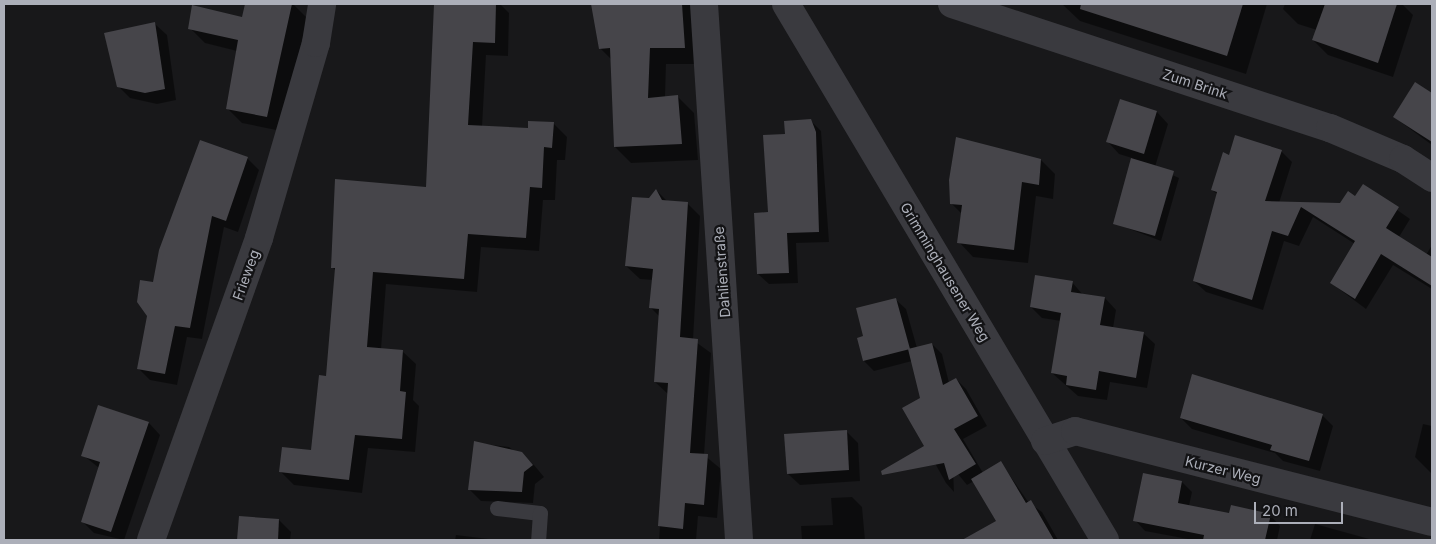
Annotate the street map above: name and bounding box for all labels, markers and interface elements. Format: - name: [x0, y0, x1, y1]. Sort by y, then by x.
- street label: Zum Brink: [1160, 66, 1230, 102]
- street label: Grimminghausener Weg: [897, 199, 993, 345]
- street label: Dahlienstraße: [710, 226, 734, 318]
- street label: Frieweg: [229, 247, 263, 303]
- street label: Kurzer Weg: [1184, 453, 1262, 487]
- scale bar: [1256, 492, 1345, 524]
- text: 20 m: [1262, 501, 1298, 520]

